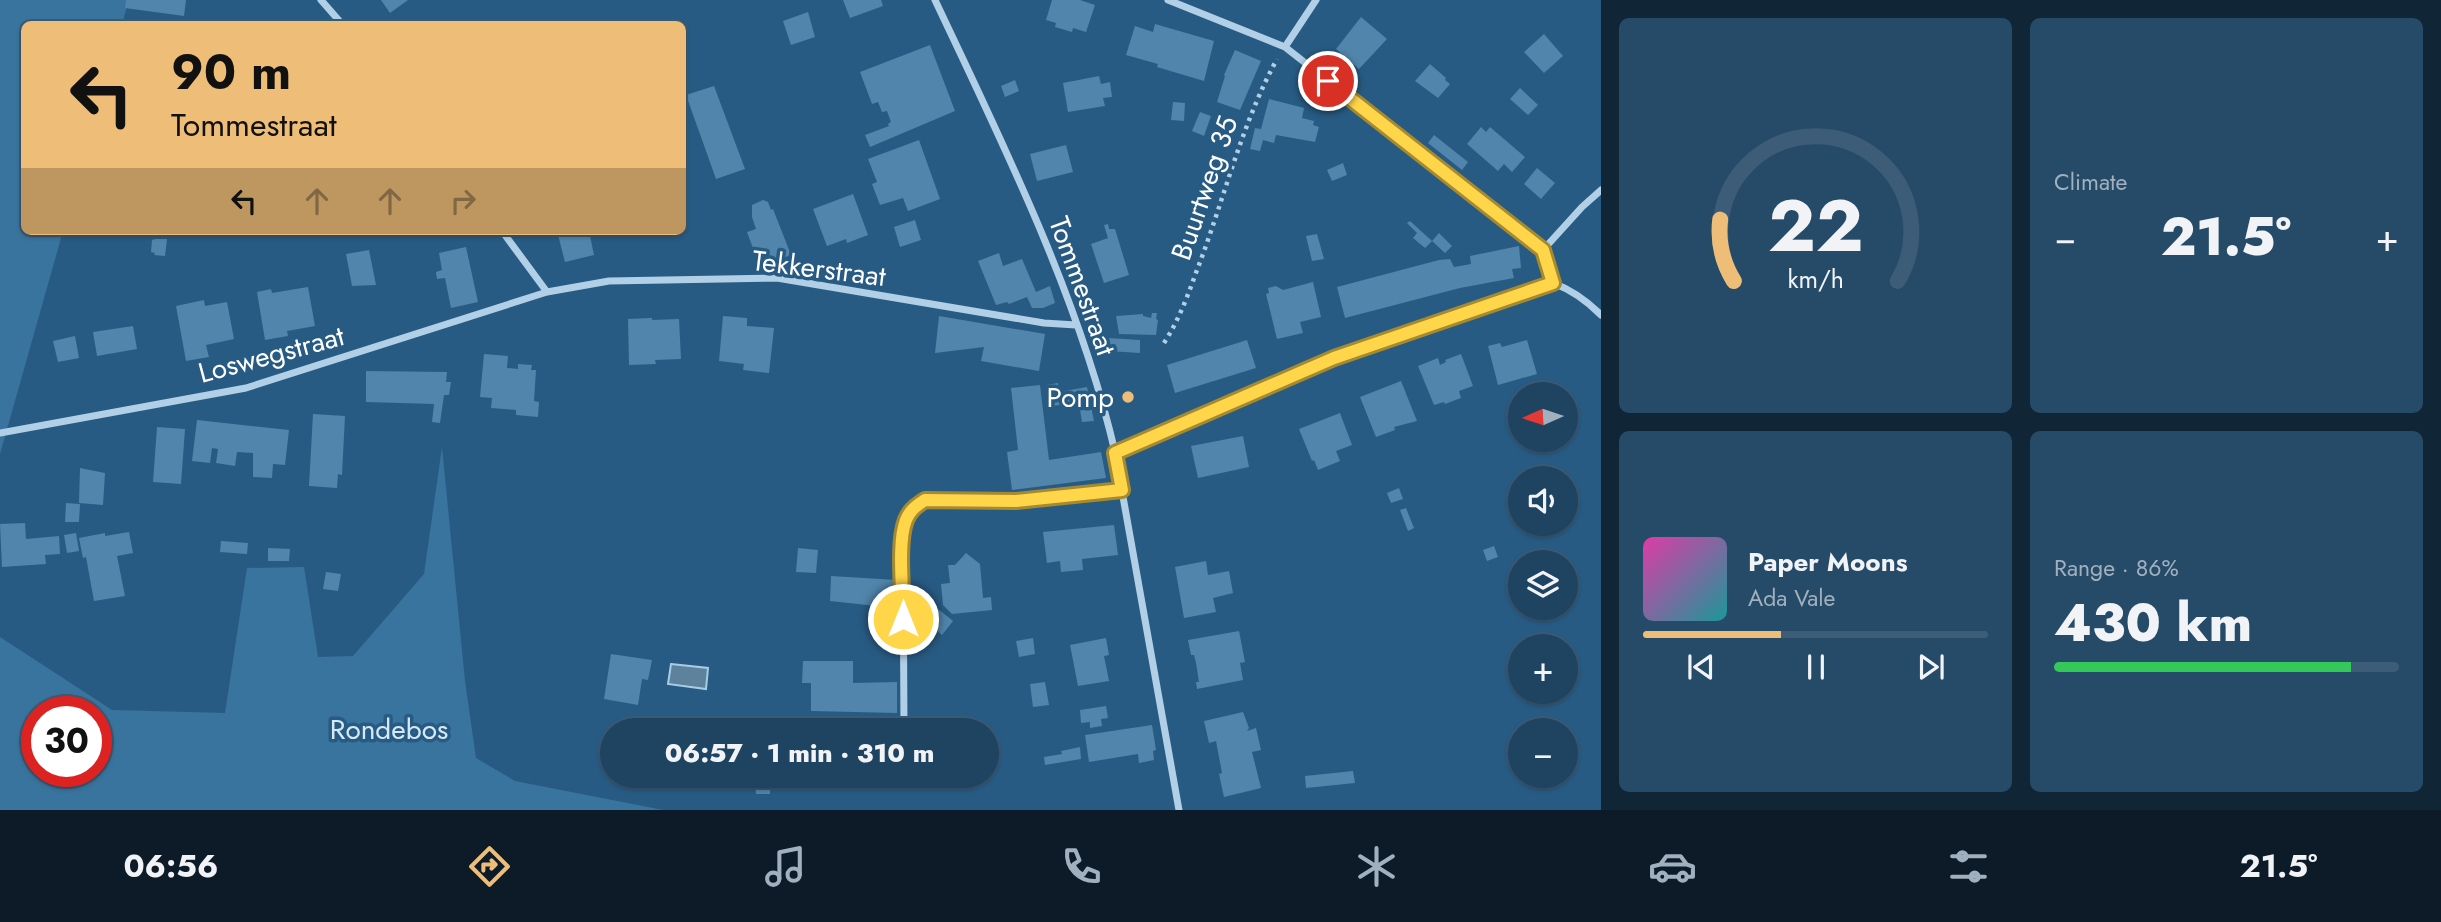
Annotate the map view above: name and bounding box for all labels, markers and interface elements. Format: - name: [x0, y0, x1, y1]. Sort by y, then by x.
- text: 90 m: [171, 37, 291, 107]
- icon: left: [56, 49, 147, 140]
- pin: [1298, 51, 1358, 111]
- icon: arrive: [1309, 62, 1347, 100]
- text: Tommestraat: [171, 102, 337, 148]
- street label: Buurtweg 35: [1161, 111, 1248, 266]
- text: Climate: [2054, 165, 2127, 199]
- text: 22: [1768, 174, 1863, 279]
- icon: left: [225, 182, 263, 220]
- icon: ahead: [298, 182, 336, 220]
- icon: ahead: [371, 182, 409, 220]
- icon: right: [444, 182, 482, 220]
- text: 21.5°: [2161, 199, 2291, 275]
- text: −: [2054, 210, 2076, 265]
- text: +: [2376, 210, 2399, 265]
- street label: Tommestraat: [1038, 211, 1127, 362]
- street label: Tekkerstraat: [750, 240, 888, 297]
- text: km/h: [1787, 261, 1844, 297]
- street label: Loswegstraat: [194, 315, 349, 394]
- place label: Pomp: [1046, 377, 1114, 418]
- north arrow: [1508, 382, 1578, 452]
- map controls: [1508, 382, 1578, 788]
- marker: Pomp: [1120, 389, 1136, 405]
- button: sound: [1508, 466, 1578, 536]
- text: Paper Moons: [1748, 543, 1908, 581]
- button: layers: [1508, 550, 1578, 620]
- text: Range · 86%: [2054, 551, 2179, 585]
- text: Ada Vale: [1748, 581, 1835, 615]
- position arrow: [866, 582, 940, 656]
- text: 430 km: [2054, 585, 2252, 661]
- button: +: [1508, 634, 1578, 704]
- icon: previous: [1682, 648, 1720, 686]
- icon: pause: [1797, 648, 1835, 686]
- icon: next: [1912, 648, 1950, 686]
- speed limit sign: 30: [21, 696, 112, 787]
- park label: Rondebos: [330, 709, 448, 750]
- button: −: [1508, 718, 1578, 788]
- text: 06:57 · 1 min · 310 m: [665, 734, 934, 772]
- icon: directions: [465, 842, 514, 891]
- icon: music: [761, 842, 810, 891]
- icon: phone: [1057, 842, 1106, 891]
- icon: climate: [1352, 842, 1401, 891]
- icon: car: [1648, 842, 1697, 891]
- icon: filters: [1944, 842, 1993, 891]
- text: 06:56: [123, 843, 218, 889]
- text: 21.5°: [2240, 843, 2318, 889]

